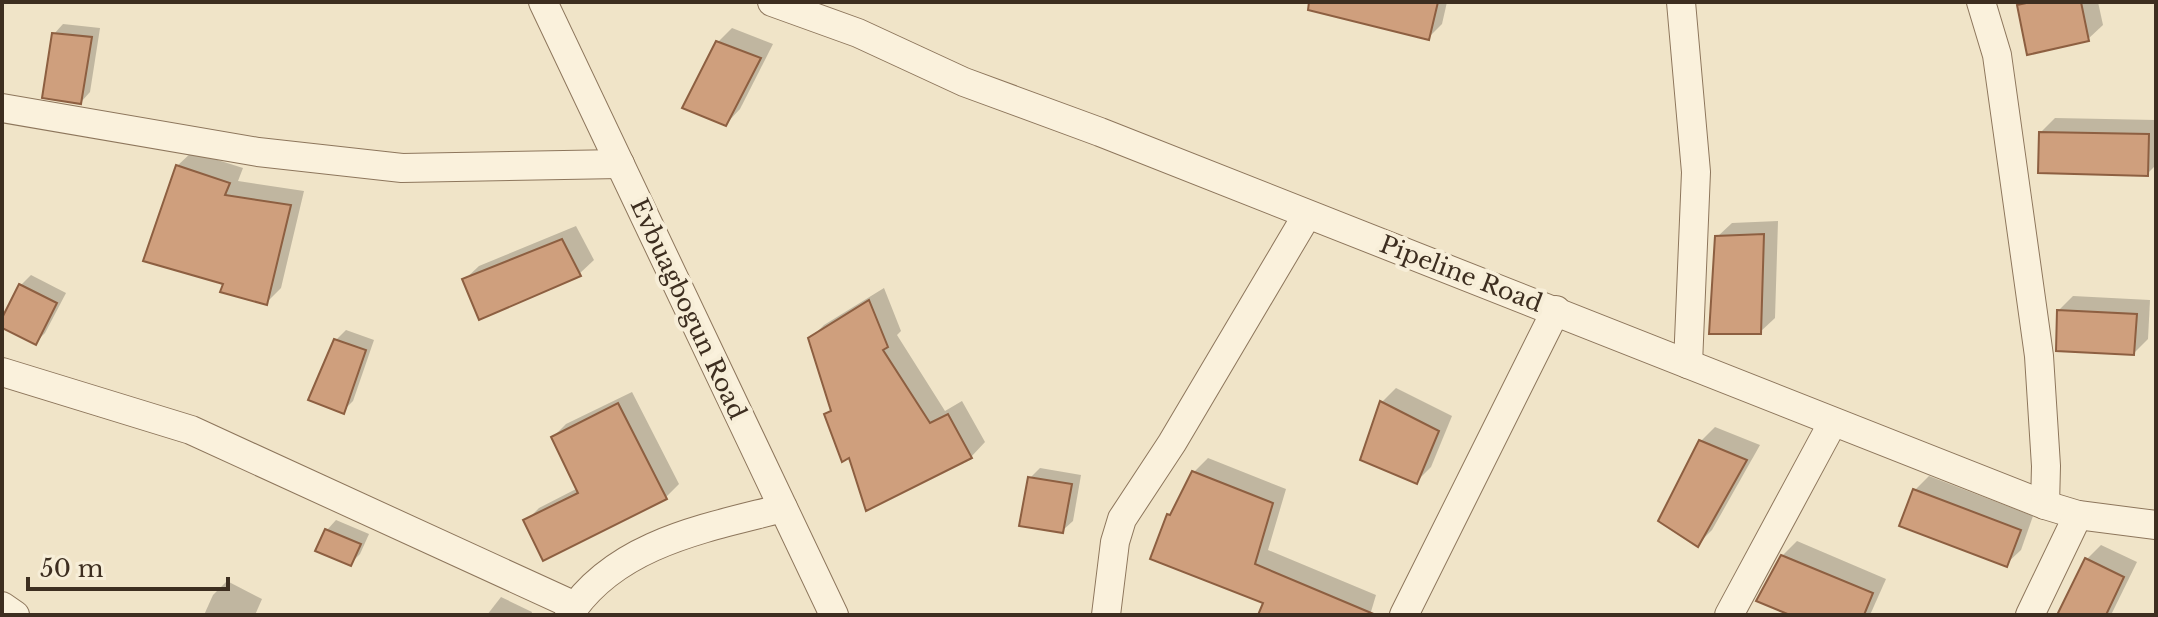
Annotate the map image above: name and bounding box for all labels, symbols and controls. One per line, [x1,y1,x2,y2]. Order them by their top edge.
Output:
street label: Evbuagbogun Road [625,194,752,424]
street label: Pipeline Road [1376,229,1547,318]
scale bar [28,541,228,591]
text: 50 m [40,554,104,583]

